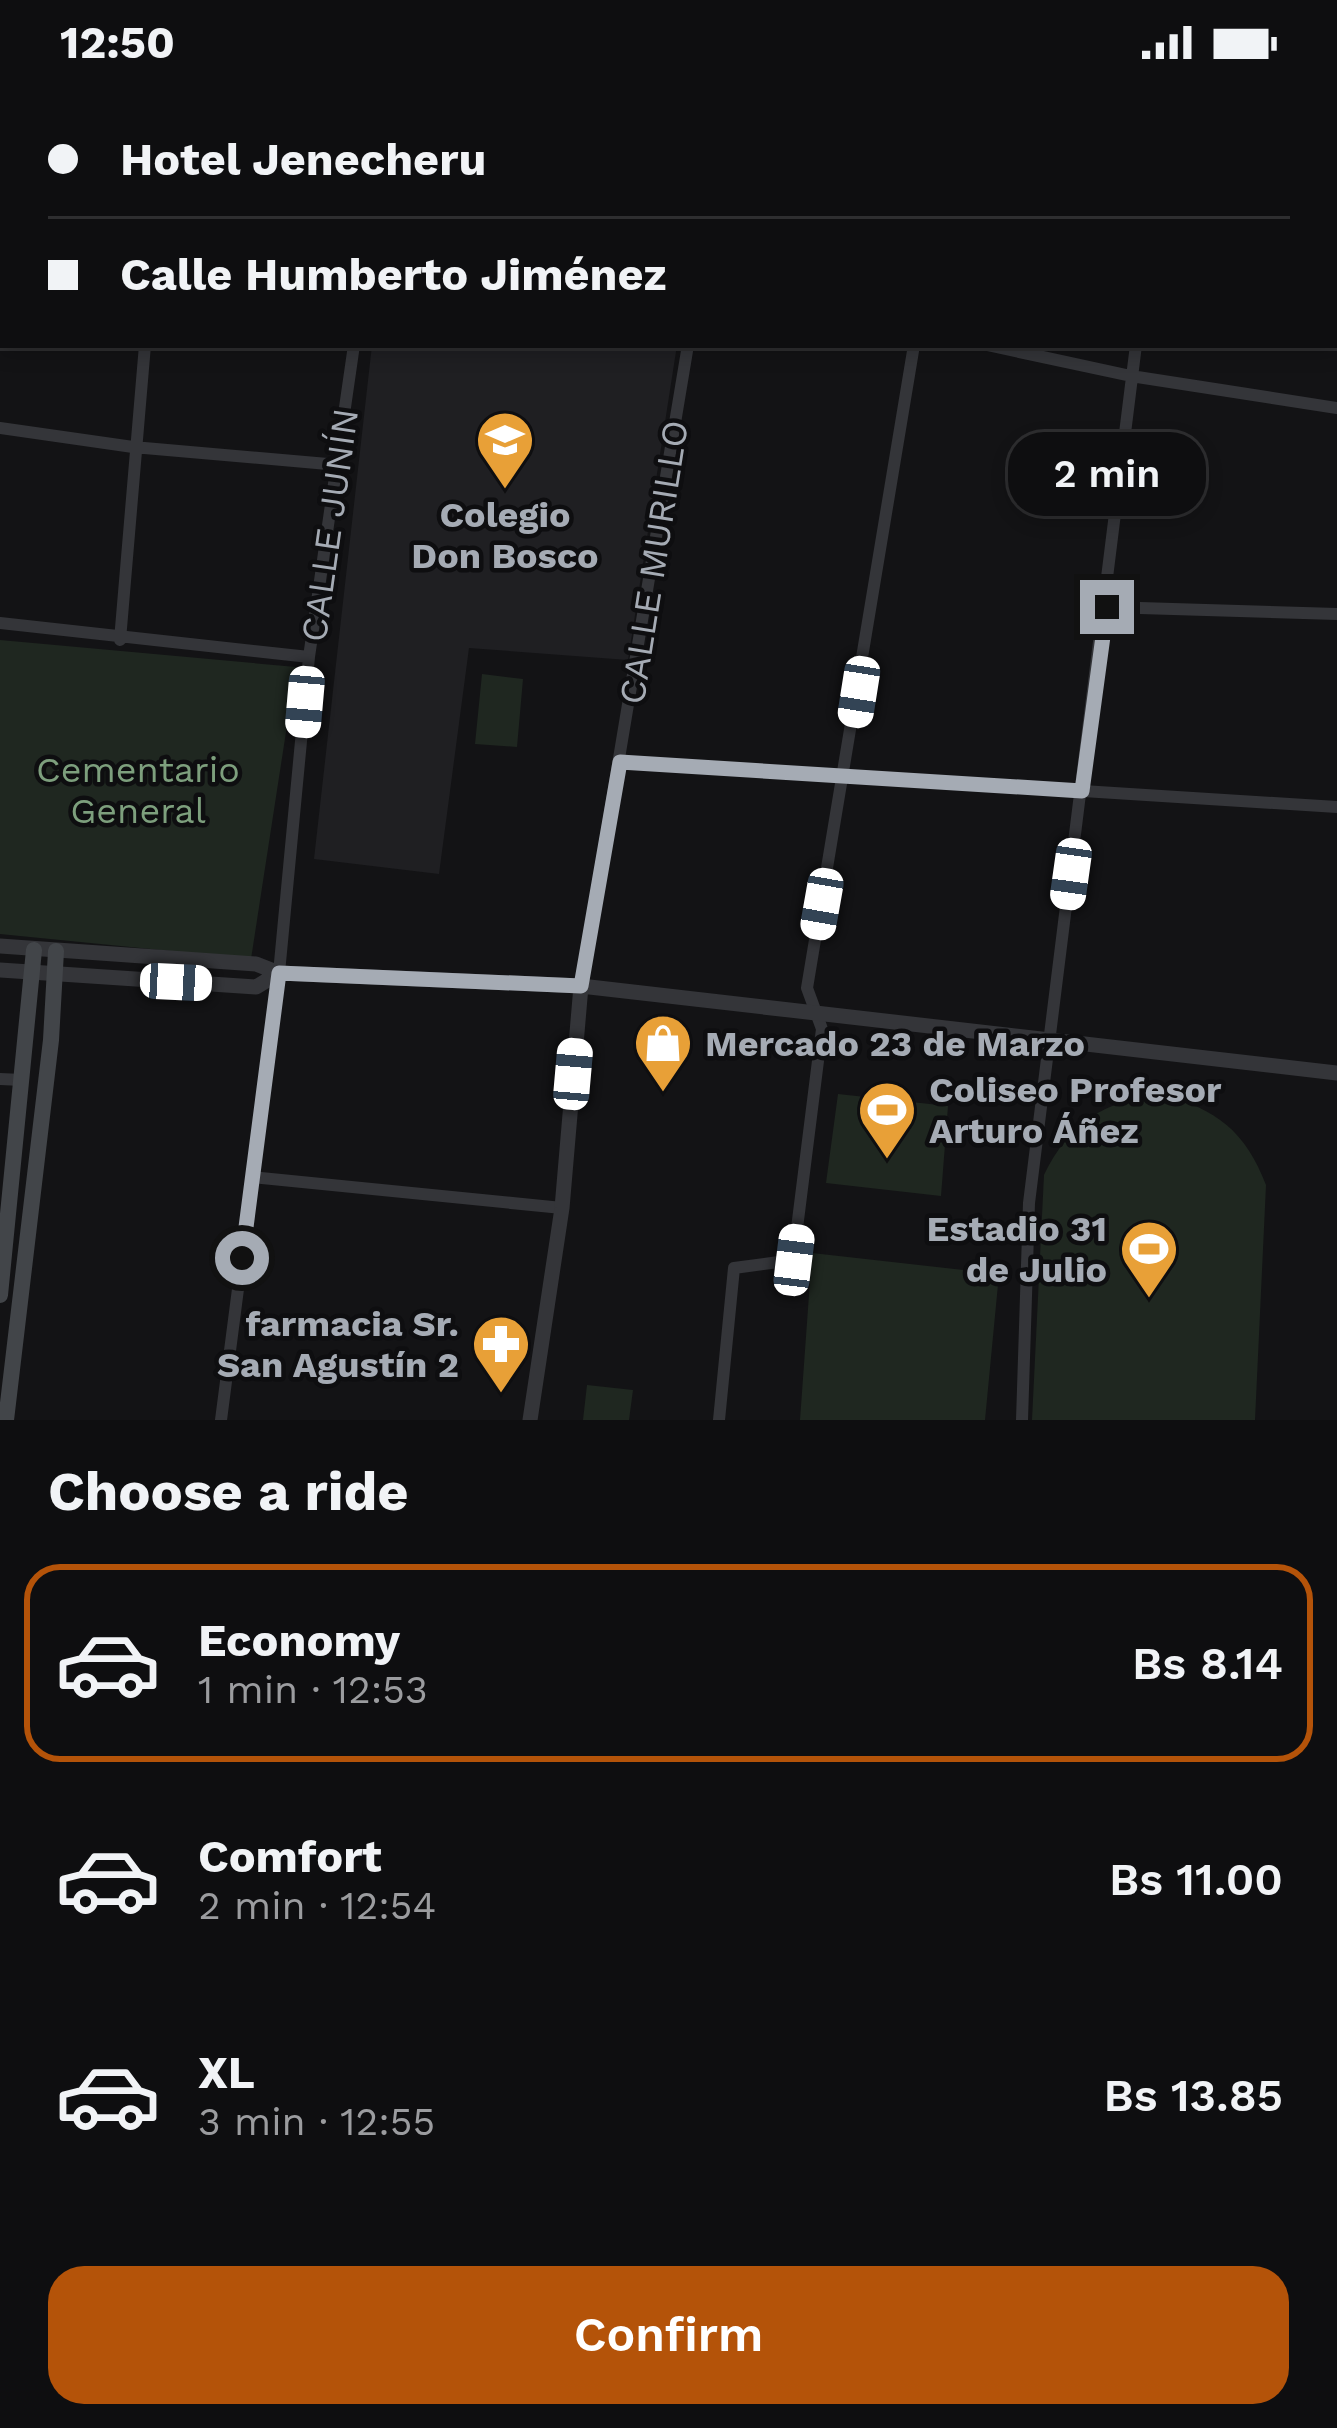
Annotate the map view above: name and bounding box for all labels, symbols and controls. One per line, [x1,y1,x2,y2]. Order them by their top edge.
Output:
text: 12:50 [60,16,175,69]
text: Hotel Jenecheru [120,133,486,186]
text: Calle Humberto Jiménez [120,248,667,301]
street label: CALLE JUNÍN [293,406,367,645]
school or university icon: Colegio Don Bosco [474,409,536,491]
street label: CALLE MURILLO [611,417,697,707]
callout: 2 min [1008,433,1206,517]
text: 2 min [1054,451,1160,496]
place label: Colegio Don Bosco [411,494,599,577]
route end [1080,580,1134,634]
car [836,654,882,730]
car [284,665,326,739]
park label: Cementario General [36,749,240,832]
car [1048,836,1094,912]
car [798,865,846,943]
car [139,962,213,1002]
shop icon: Mercado 23 de Marzo [632,1012,694,1094]
place label: Mercado 23 de Marzo [705,1023,1085,1065]
car [552,1037,594,1111]
place label: Coliseo Profesor Arturo Áñez [929,1069,1222,1152]
sports icon: Coliseo Profesor Arturo Áñez [856,1079,918,1161]
place label: Estadio 31 de Julio [927,1208,1107,1291]
sports icon: Estadio 31 de Julio [1118,1218,1180,1300]
car [772,1222,816,1298]
route start [215,1231,269,1285]
place label: farmacia Sr. San Agustín 2 [217,1303,459,1386]
pharmacy icon: farmacia Sr. San Agustín 2 [470,1313,532,1395]
text: Choose a ride [48,1460,409,1523]
icon: car [54,1609,162,1717]
text: Economy [198,1614,400,1667]
text: Bs 8.14 [1132,1637,1283,1690]
text: 1 min · 12:53 [198,1667,428,1712]
icon: car [54,1825,162,1933]
text: Comfort [198,1830,382,1883]
text: Bs 11.00 [1109,1853,1283,1906]
text: 2 min · 12:54 [198,1883,436,1928]
icon: car [54,2041,162,2149]
text: XL [198,2046,255,2099]
text: Bs 13.85 [1104,2069,1283,2122]
text: 3 min · 12:55 [198,2099,435,2144]
button: Confirm [48,2266,1289,2404]

